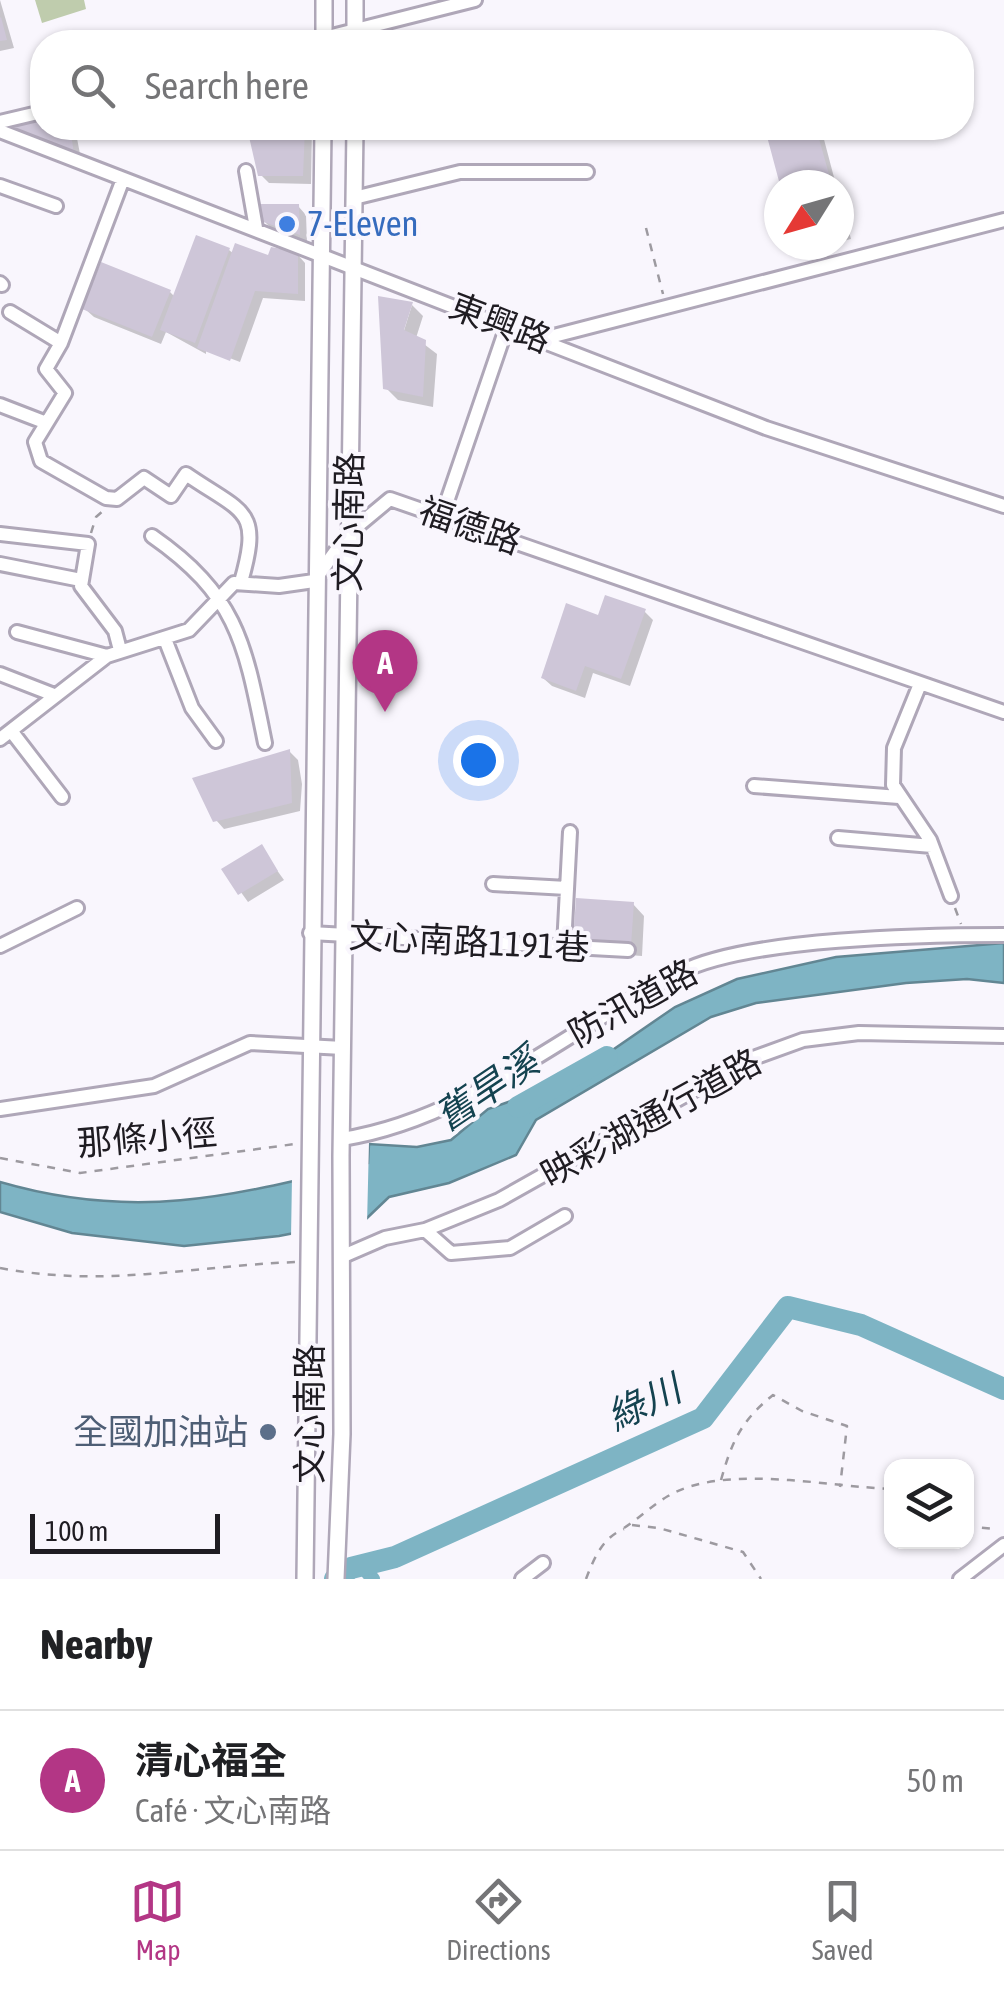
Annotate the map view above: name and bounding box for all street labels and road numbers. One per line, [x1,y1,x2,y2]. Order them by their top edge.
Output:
street label: 東興路 [444,285,557,360]
street label: 文心南路 [327,452,369,592]
street label: 福德路 [414,489,526,561]
street label: 文心南路1191巷 [348,915,590,967]
street label: 防汛道路 [562,951,703,1054]
street label: 映彩湖通行道路 [534,1040,767,1194]
street label: 那條小徑 [75,1111,218,1163]
street label: 文心南路 [289,1344,329,1484]

